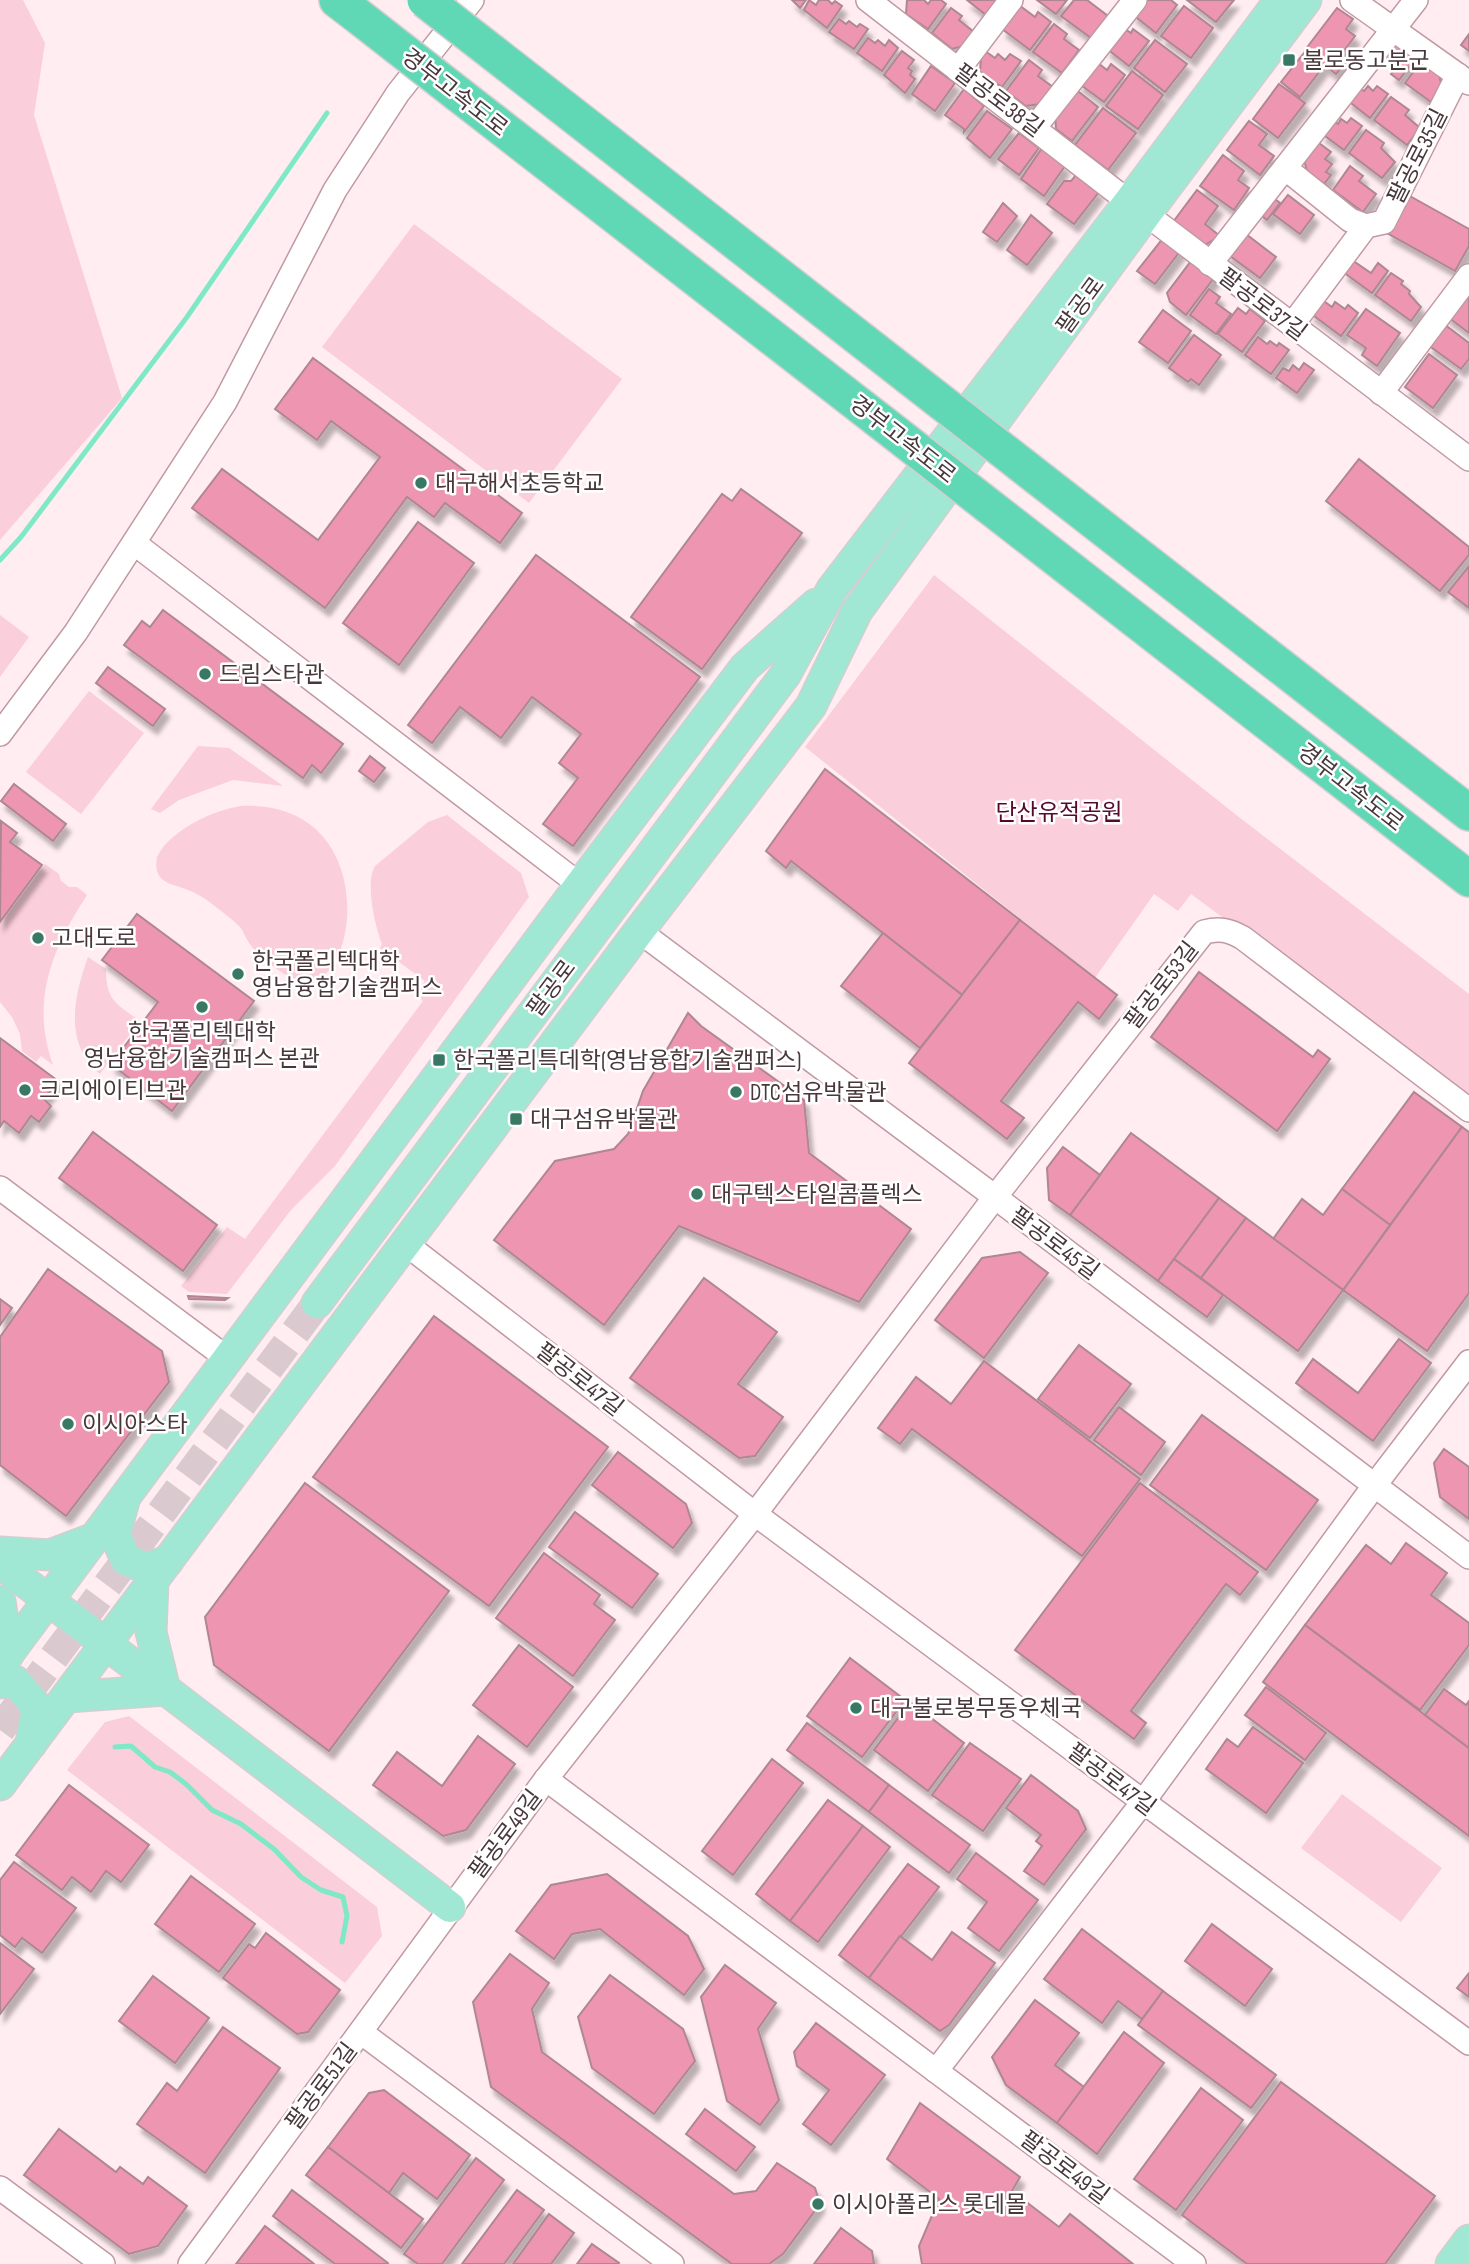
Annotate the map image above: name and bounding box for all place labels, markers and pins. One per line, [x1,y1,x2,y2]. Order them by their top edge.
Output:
place label: 불로동고분군 [1303,47,1430,75]
marker: 불로동고분군 [1281,52,1297,68]
place label: 대구해서초등학교 [435,470,604,498]
marker: 대구해서초등학교 [413,475,429,491]
place label: 드림스타관 [219,661,325,689]
marker: 드림스타관 [197,666,213,682]
place label: 고대도로 [52,925,137,953]
marker: 고대도로 [30,930,46,946]
place label: 한국폴리텍대학 영남융합기술캠퍼스 [252,948,442,1002]
marker: 한국폴리텍대학 영남융합기술캠퍼스 [230,966,246,982]
marker: 한국폴리텍대학 영남융합기술캠퍼스 본관 [194,999,210,1015]
place label: 한국폴리텍대학 영남융합기술캠퍼스 본관 [84,1019,320,1073]
place label: 한국폴리특데학(영남융합기술캠퍼스) [453,1047,802,1075]
marker: 한국폴리특데학(영남융합기술캠퍼스) [431,1052,447,1068]
place label: 크리에이티브관 [39,1077,187,1105]
place label: DTC섬유박물관 [750,1079,887,1107]
marker: 크리에이티브관 [17,1082,33,1098]
marker: DTC섬유박물관 [728,1084,744,1100]
place label: 대구섬유박물관 [530,1106,678,1134]
marker: 대구섬유박물관 [508,1111,524,1127]
place label: 대구텍스타일콤플렉스 [711,1181,923,1209]
marker: 대구텍스타일콤플렉스 [689,1186,705,1202]
place label: 이시아스타 [82,1411,188,1439]
marker: 이시아스타 [60,1416,76,1432]
place label: 대구불로봉무동우체국 [870,1695,1082,1723]
marker: 대구불로봉무동우체국 [848,1700,864,1716]
place label: 이시아폴리스 롯데몰 [832,2191,1026,2219]
marker: 이시아폴리스 롯데몰 [810,2196,826,2212]

